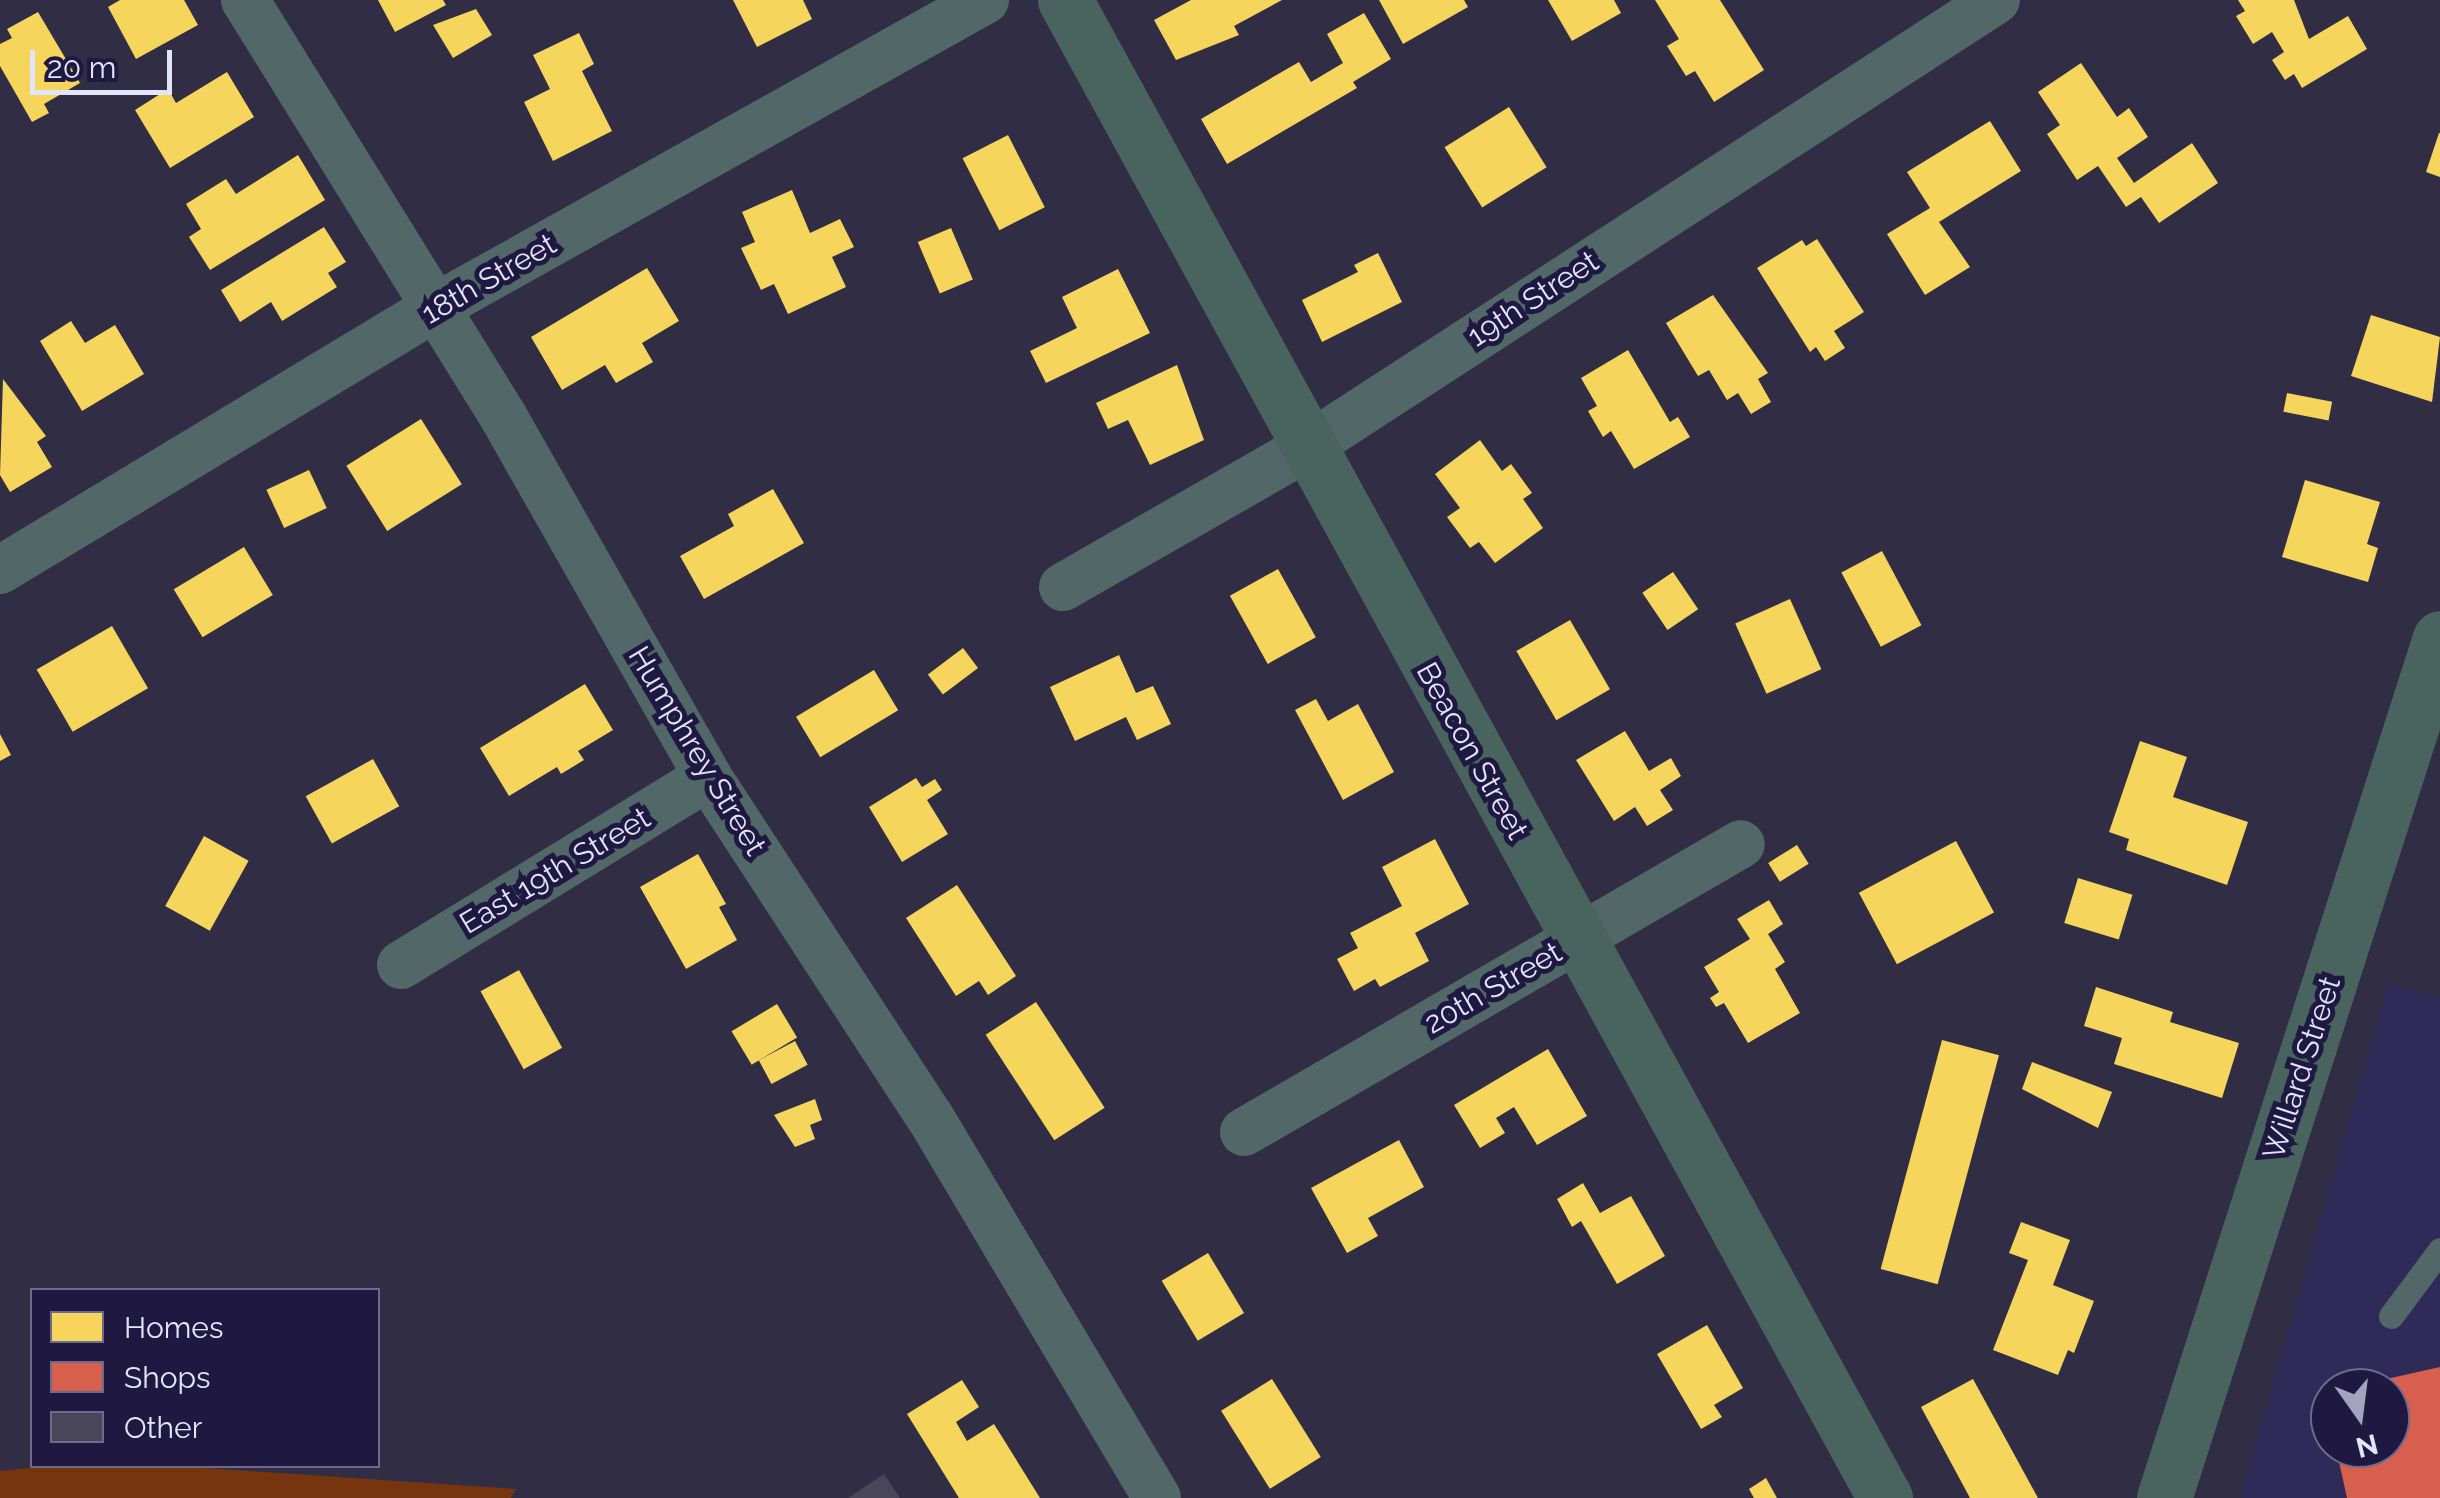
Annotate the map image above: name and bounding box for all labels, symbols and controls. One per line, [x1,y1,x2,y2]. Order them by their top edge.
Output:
scale bar [35,30,178,92]
text: 20 m [47,50,116,85]
street label: 18th Street [415,226,563,332]
street label: 19th Street [1461,243,1605,355]
street label: Humphrey Street [620,640,774,862]
street label: Beacon Street [1409,656,1535,846]
street label: East 19th Street [453,800,657,942]
street label: 20th Street [1418,934,1568,1042]
street label: Willard Street [2255,972,2349,1164]
legend [30,1288,380,1468]
text: Homes [124,1310,223,1345]
text: Shops [124,1360,211,1395]
north arrow [2310,1368,2410,1468]
text: Other [124,1410,202,1445]
text: N [2353,1427,2381,1464]

